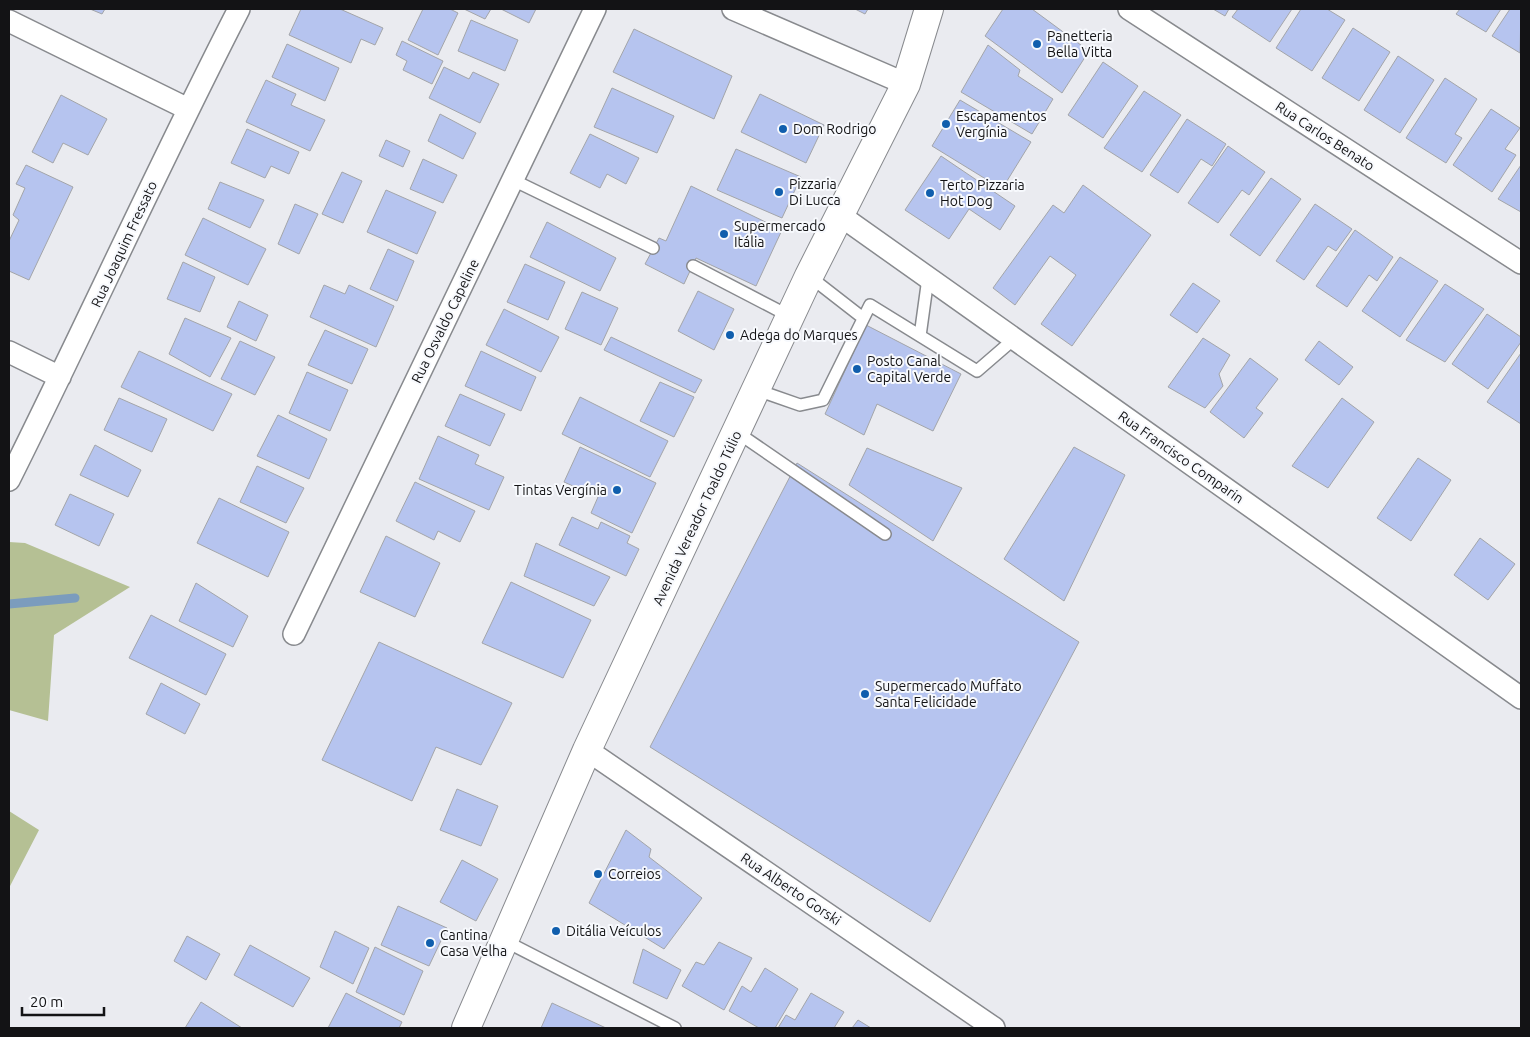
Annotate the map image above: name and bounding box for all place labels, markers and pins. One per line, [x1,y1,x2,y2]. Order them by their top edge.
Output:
place label: Panetteria Bella Vitta [1047,28,1113,60]
marker: Panetteria Bella Vitta [1031,38,1043,50]
place label: Escapamentos Vergínia [956,108,1047,140]
marker: Escapamentos Vergínia [940,118,952,130]
place label: Dom Rodrigo [793,121,876,137]
marker: Dom Rodrigo [777,123,789,135]
place label: Pizzaria Di Lucca [789,176,841,208]
place label: Terto Pizzaria Hot Dog [940,177,1025,209]
marker: Pizzaria Di Lucca [773,186,785,198]
marker: Terto Pizzaria Hot Dog [924,187,936,199]
place label: Supermercado Itália [734,218,826,250]
marker: Supermercado Itália [718,228,730,240]
place label: Adega do Marques [740,327,858,343]
marker: Adega do Marques [724,329,736,341]
place label: Posto Canal Capital Verde [867,353,951,385]
marker: Posto Canal Capital Verde [851,363,863,375]
place label: Tintas Vergínia [514,482,607,498]
marker: Tintas Vergínia [611,484,623,496]
place label: Supermercado Muffato Santa Felicidade [875,678,1022,710]
marker: Supermercado Muffato Santa Felicidade [859,688,871,700]
place label: Correios [608,866,661,882]
marker: Correios [592,868,604,880]
place label: Ditália Veículos [566,923,661,939]
marker: Ditália Veículos [550,925,562,937]
place label: Cantina Casa Velha [440,927,507,959]
marker: Cantina Casa Velha [424,937,436,949]

